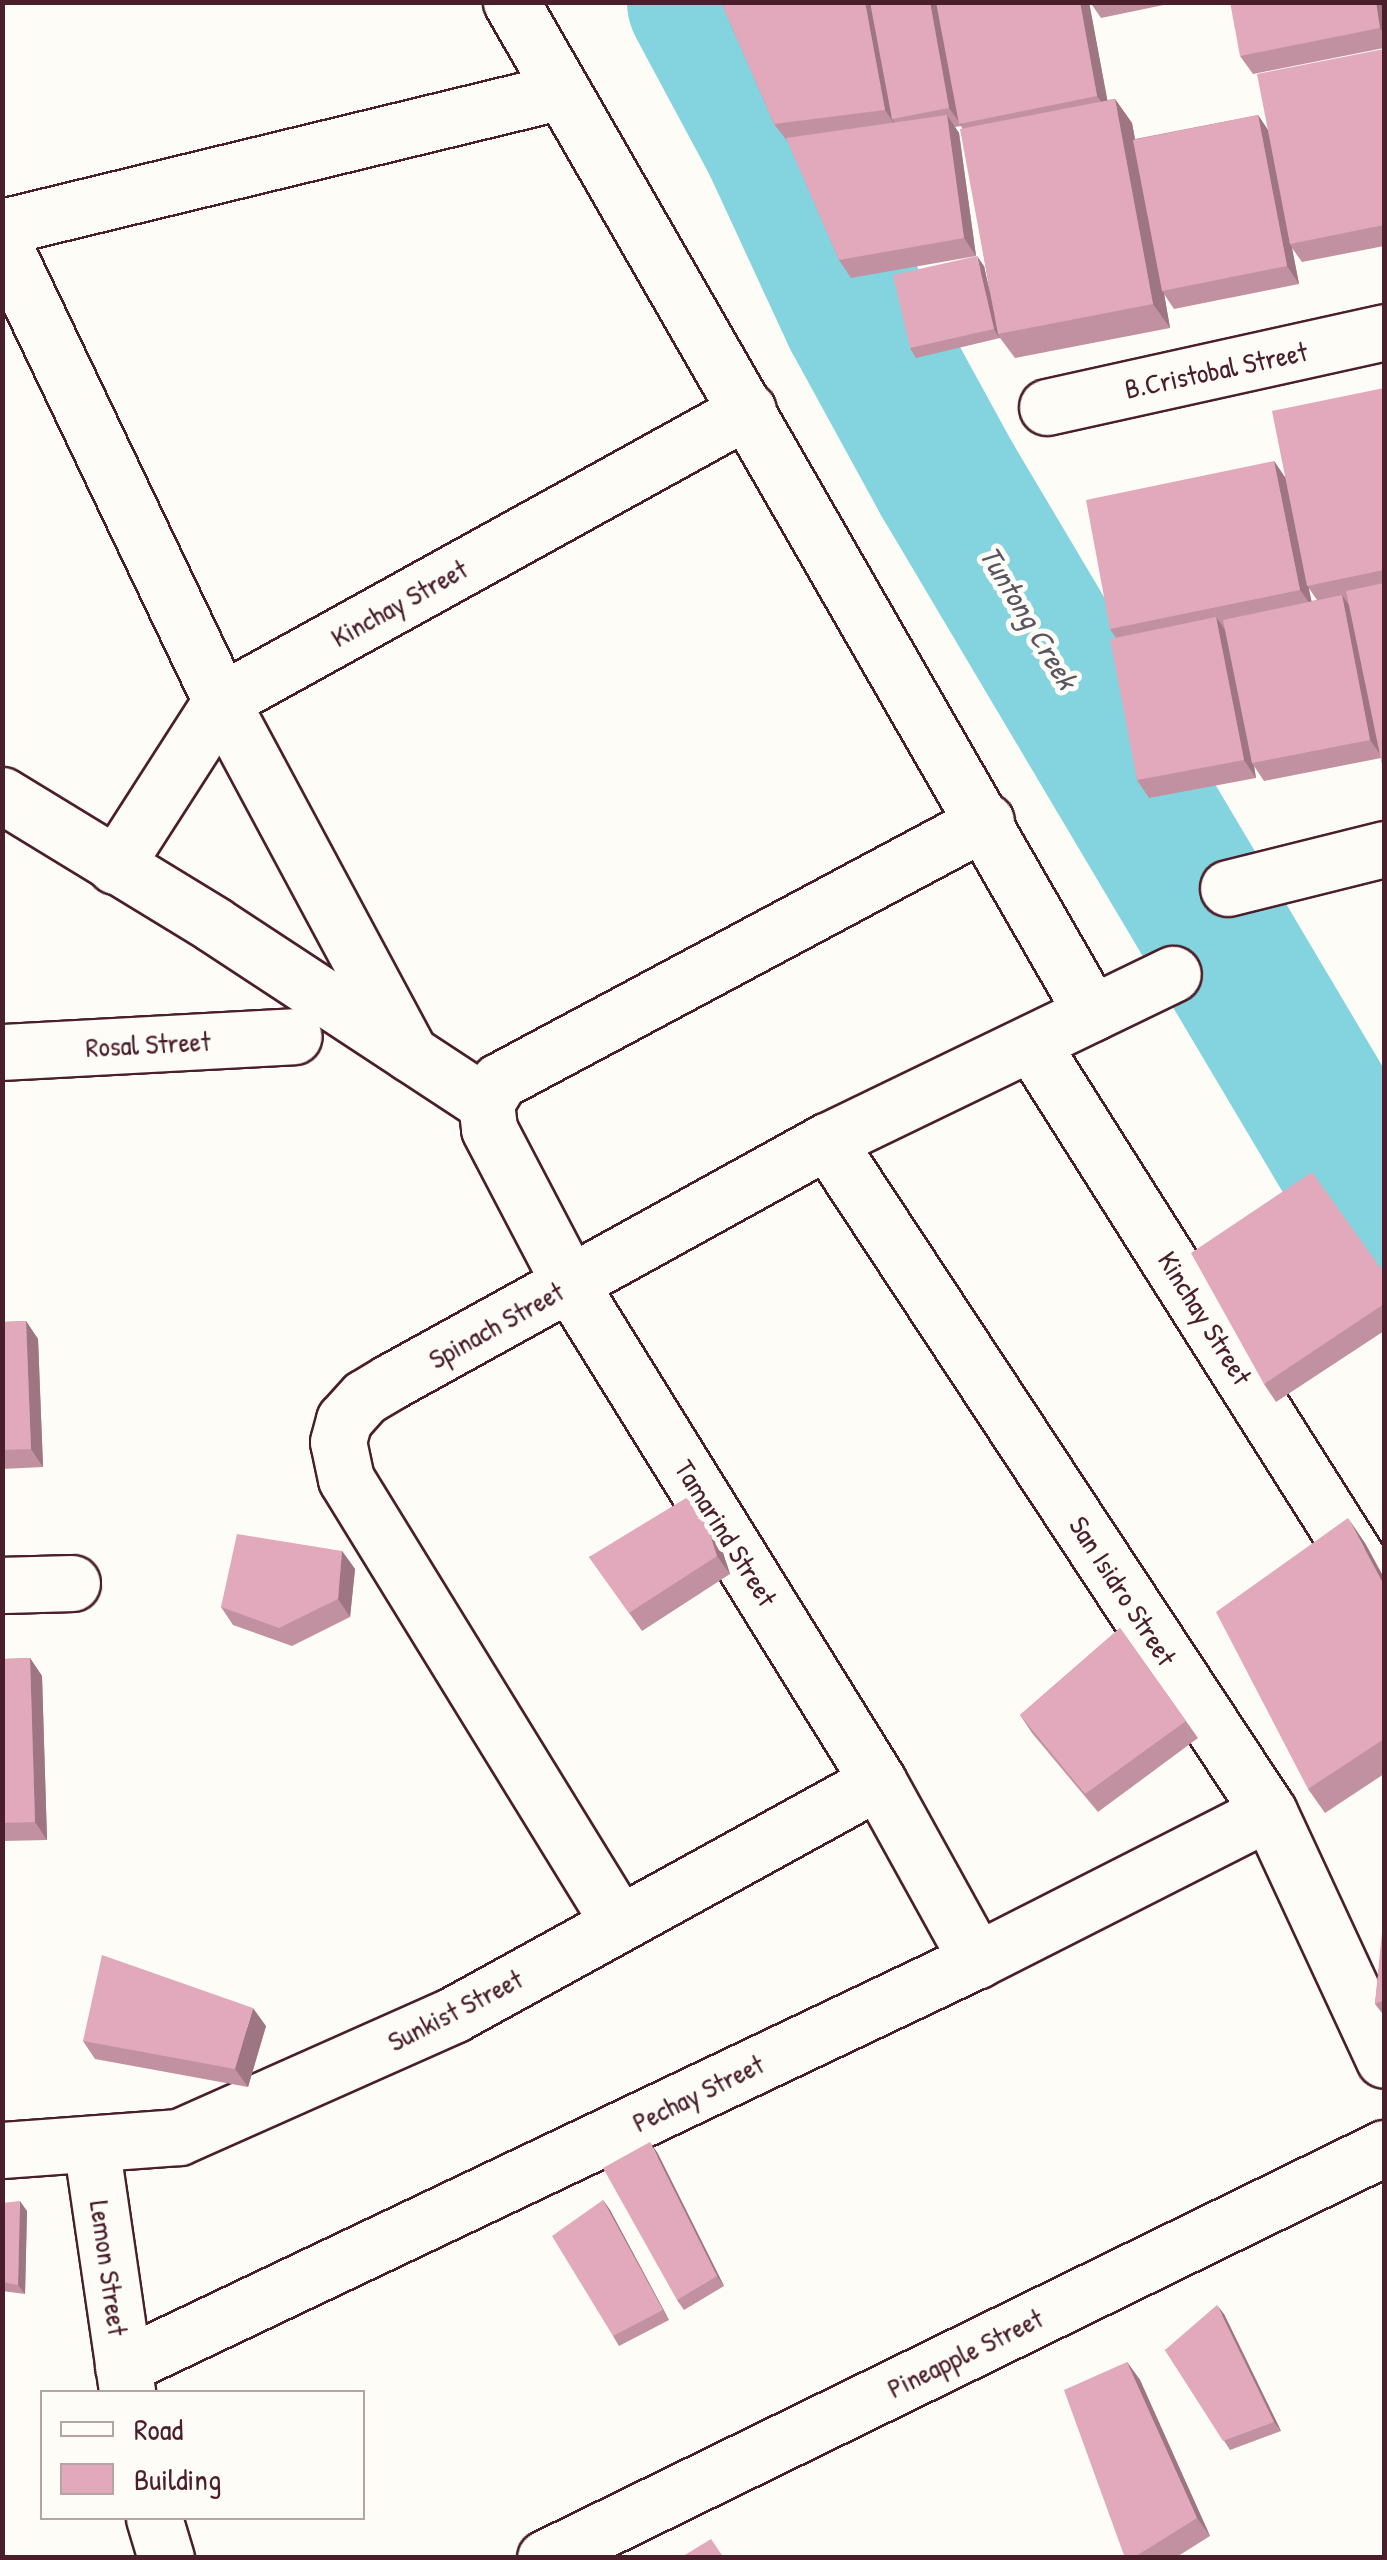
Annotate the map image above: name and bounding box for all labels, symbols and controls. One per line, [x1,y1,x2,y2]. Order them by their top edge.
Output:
street label: B.Cristobal Street [1122,334,1310,406]
water label: Tuntong Creek [972,539,1086,695]
street label: Kinchay Street [325,552,473,654]
street label: Rosal Street [85,1024,211,1064]
street label: Kinchay Street [1151,1245,1259,1391]
street label: Spinach Street [423,1274,569,1376]
street label: Tamarind Street [668,1454,784,1612]
street label: San Isidro Street [1062,1510,1184,1672]
street label: Sunkist Street [382,1962,528,2058]
street label: Pechay Street [627,2047,769,2139]
street label: Lemon Street [83,2198,135,2338]
street label: Pineapple Street [882,2301,1048,2405]
legend [40,2390,365,2520]
text: Road [134,2409,183,2449]
text: Building [134,2459,221,2499]

